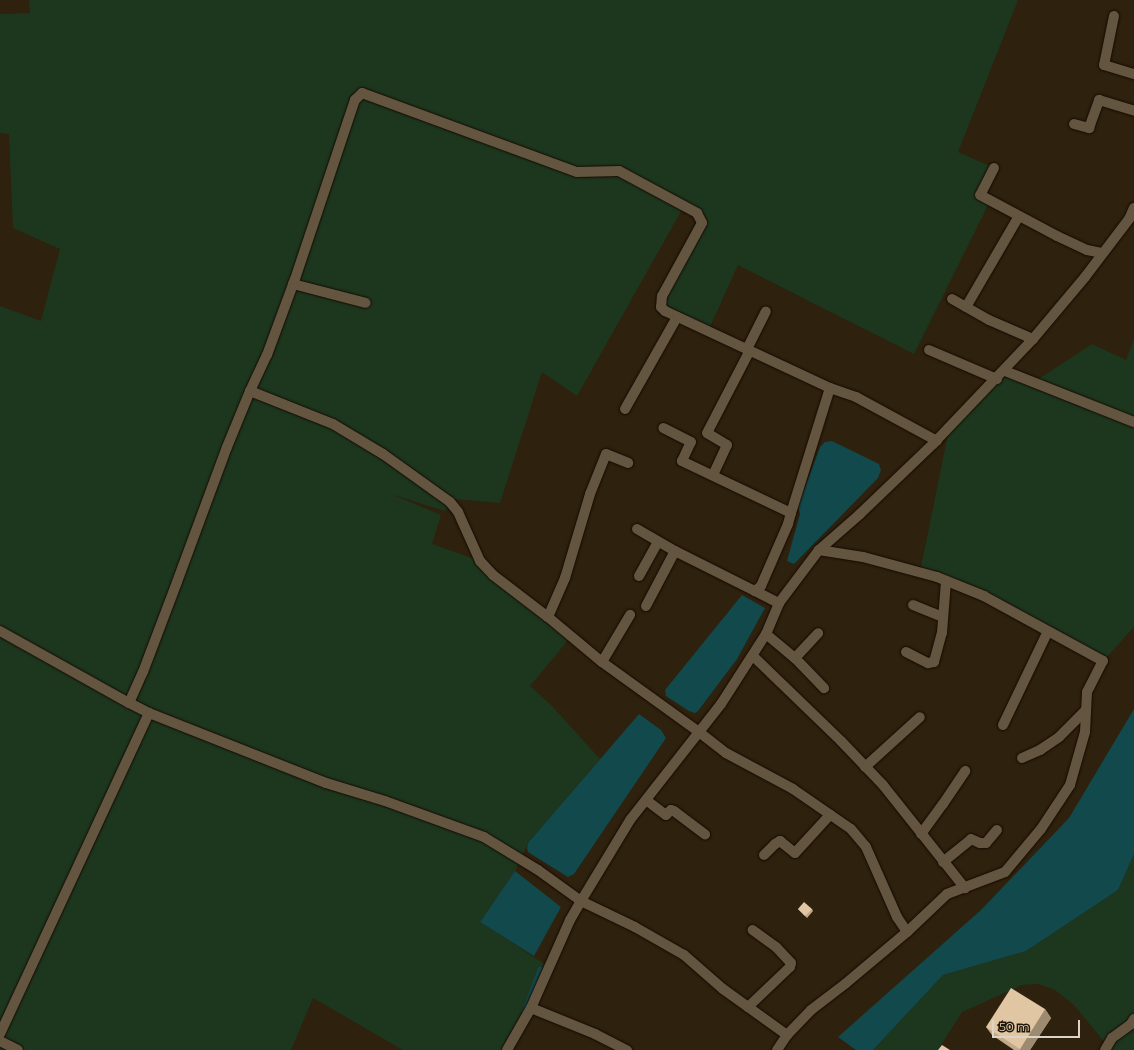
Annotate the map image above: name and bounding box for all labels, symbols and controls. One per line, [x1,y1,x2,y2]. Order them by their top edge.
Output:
scale bar [994,1012,1082,1038]
text: 50 m [999,1019,1030,1034]

